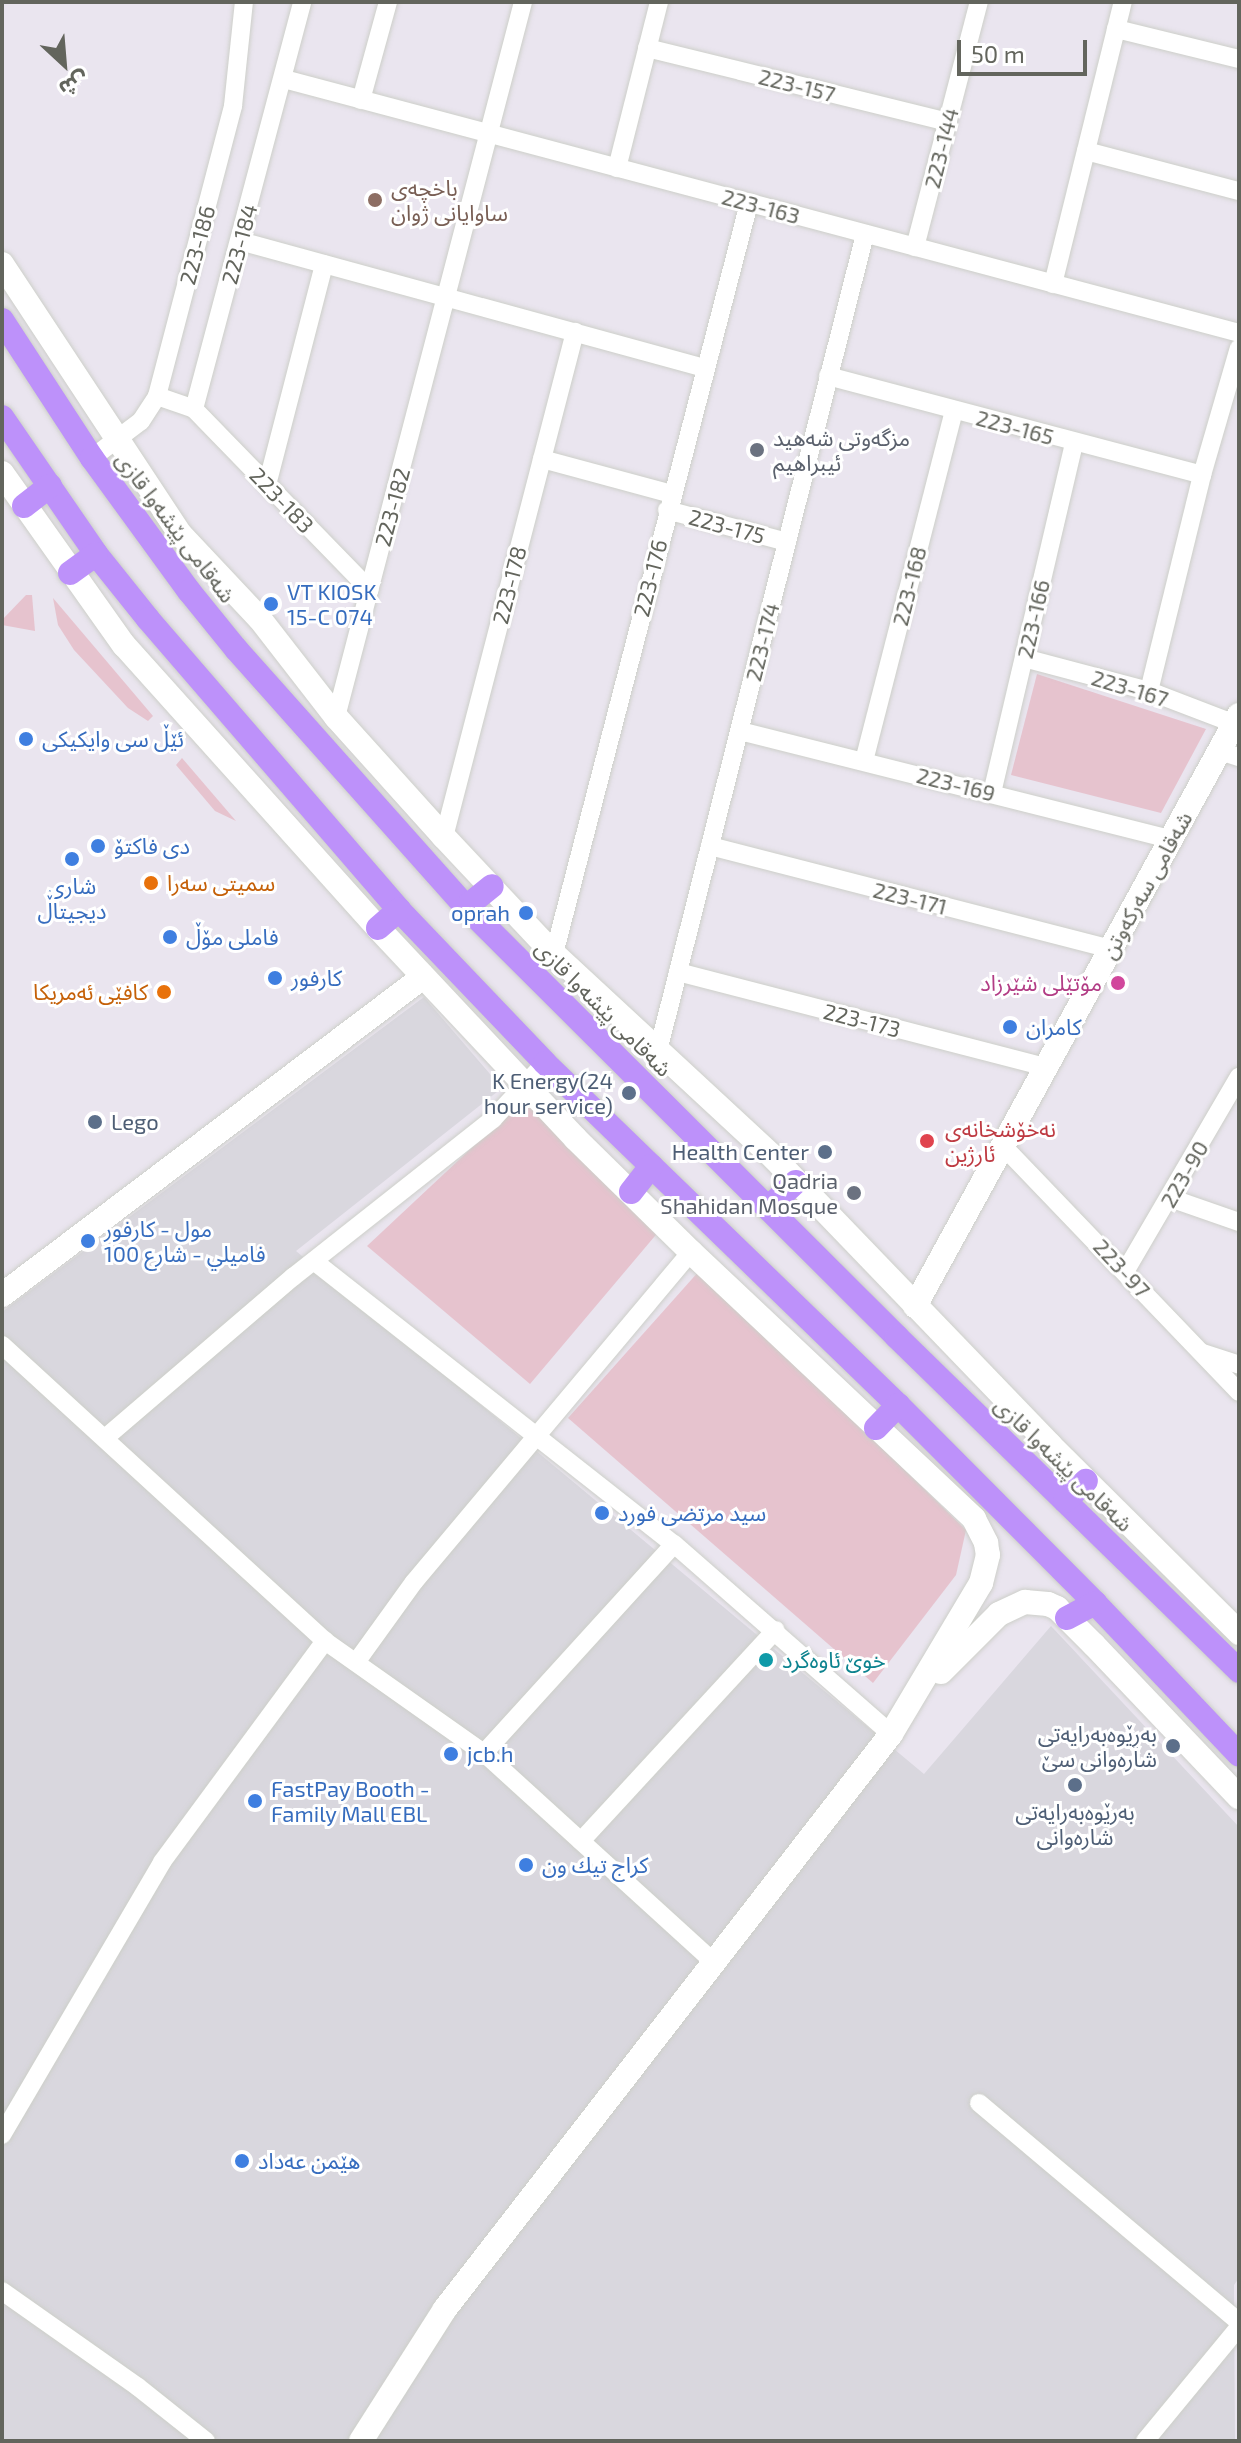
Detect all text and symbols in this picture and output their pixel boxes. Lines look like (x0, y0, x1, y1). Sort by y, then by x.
north arrow (24, 24, 104, 104)
scale bar (961, 24, 1091, 74)
text: 50 m (971, 39, 1025, 68)
street label: 223-157 (756, 63, 838, 107)
text: ش (55, 67, 94, 104)
street label: 223-144 (918, 105, 964, 191)
place label: باخچەی ساوایانی ژوان (391, 174, 508, 226)
street label: 223-163 (719, 183, 803, 229)
marker: باخچەی ساوایانی ژوان (366, 191, 384, 209)
street label: 223-184 (216, 201, 262, 287)
street label: 223-186 (174, 203, 220, 287)
street label: 223-165 (973, 404, 1057, 450)
place label: مزگەوتی شەهید ئیبراهیم (773, 424, 910, 476)
marker: مزگەوتی شەهید ئیبراهیم (748, 441, 766, 459)
street label: شەقامی پێشەوا قازی (111, 446, 241, 608)
street label: 223-183 (245, 462, 319, 538)
street label: 223-182 (369, 465, 415, 549)
street label: 223-175 (686, 503, 768, 549)
street label: 223-176 (628, 537, 672, 619)
street label: 223-178 (487, 543, 531, 627)
street label: 223-168 (886, 544, 932, 628)
street label: 223-166 (1011, 577, 1055, 661)
place label: VT KIOSK 15-C 074 (287, 578, 377, 630)
marker: VT KIOSK 15-C 074 (262, 595, 280, 613)
street label: 223-174 (740, 600, 784, 684)
street label: 223-167 (1088, 664, 1172, 712)
place label: ئێڵ سی وایکیکی (42, 726, 184, 752)
marker: ئێڵ سی وایکیکی (17, 730, 35, 748)
street label: 223-169 (914, 762, 998, 806)
street label: شەقامی سەرکەوتن (1095, 807, 1197, 963)
place label: دی فاکتۆ (114, 833, 190, 859)
marker: دی فاکتۆ (89, 837, 107, 855)
marker: شاری دیجیتاڵ (63, 850, 81, 868)
place label: سمیتی سەرا (167, 870, 275, 896)
place label: شاری دیجیتاڵ (37, 872, 107, 924)
marker: سمیتی سەرا (142, 874, 160, 892)
street label: 223-171 (870, 876, 950, 920)
place label: oprah (451, 900, 510, 926)
marker: oprah (517, 904, 535, 922)
place label: فاملی مۆڵ (186, 924, 279, 950)
marker: فاملی مۆڵ (161, 928, 179, 946)
street label: شەقامی پێشەوا قازی (530, 934, 678, 1082)
place label: کارفور (291, 965, 342, 991)
marker: کارفور (266, 969, 284, 987)
place label: مۆتێلی شێرزاد (980, 970, 1102, 996)
marker: مۆتێلی شێرزاد (1109, 974, 1127, 992)
place label: کافێی ئەمریکا (33, 979, 148, 1005)
marker: کافێی ئەمریکا (155, 983, 173, 1001)
street label: 223-173 (821, 998, 903, 1042)
place label: كامران (1026, 1014, 1081, 1040)
marker: كامران (1001, 1018, 1019, 1036)
place label: K Energy(24 hour service) (483, 1067, 613, 1118)
marker: K Energy(24 hour service) (620, 1084, 638, 1102)
place label: Lego (111, 1109, 159, 1135)
marker: Lego (86, 1113, 104, 1131)
place label: نەخۆشخانەی ئارژین (945, 1115, 1056, 1166)
marker: نەخۆشخانەی ئارژین (916, 1130, 938, 1152)
street label: 223-90 (1154, 1136, 1214, 1212)
place label: Health Center (672, 1139, 809, 1165)
marker: Health Center (816, 1143, 834, 1161)
place label: Qadria Shahidan Mosque (660, 1167, 838, 1218)
marker: Qadria Shahidan Mosque (845, 1184, 863, 1202)
place label: مول - كارفور فاميلي - شارع 100 (104, 1215, 266, 1266)
marker: مول - كارفور فاميلي - شارع 100 (79, 1232, 97, 1250)
street label: 223-97 (1088, 1233, 1156, 1303)
street label: شەقامی پێشەوا قازی (989, 1391, 1139, 1537)
place label: سيد مرتضى فورد (618, 1500, 766, 1526)
marker: سيد مرتضى فورد (593, 1504, 611, 1522)
place label: خوێ ئاوەگرد (782, 1647, 886, 1673)
marker: خوێ ئاوەگرد (757, 1651, 775, 1669)
place label: بەڕێوەبەرایەتی شارەوانی سێ (1038, 1720, 1157, 1772)
marker: بەڕێوەبەرایەتی شارەوانی سێ (1164, 1737, 1182, 1755)
place label: jcb.h (467, 1741, 514, 1767)
marker: jcb.h (442, 1745, 460, 1763)
place label: FastPay Booth - Family Mall EBL (271, 1775, 430, 1826)
marker: بەرێوەبەرایەتی شارەوانی (1066, 1776, 1084, 1794)
marker: FastPay Booth - Family Mall EBL (246, 1792, 264, 1810)
place label: بەرێوەبەرایەتی شارەوانی (1015, 1798, 1135, 1850)
place label: كراج تيك ون (542, 1852, 648, 1878)
marker: كراج تيك ون (517, 1856, 535, 1874)
place label: هێمن عەداد (258, 2148, 360, 2174)
marker: هێمن عەداد (233, 2152, 251, 2170)

